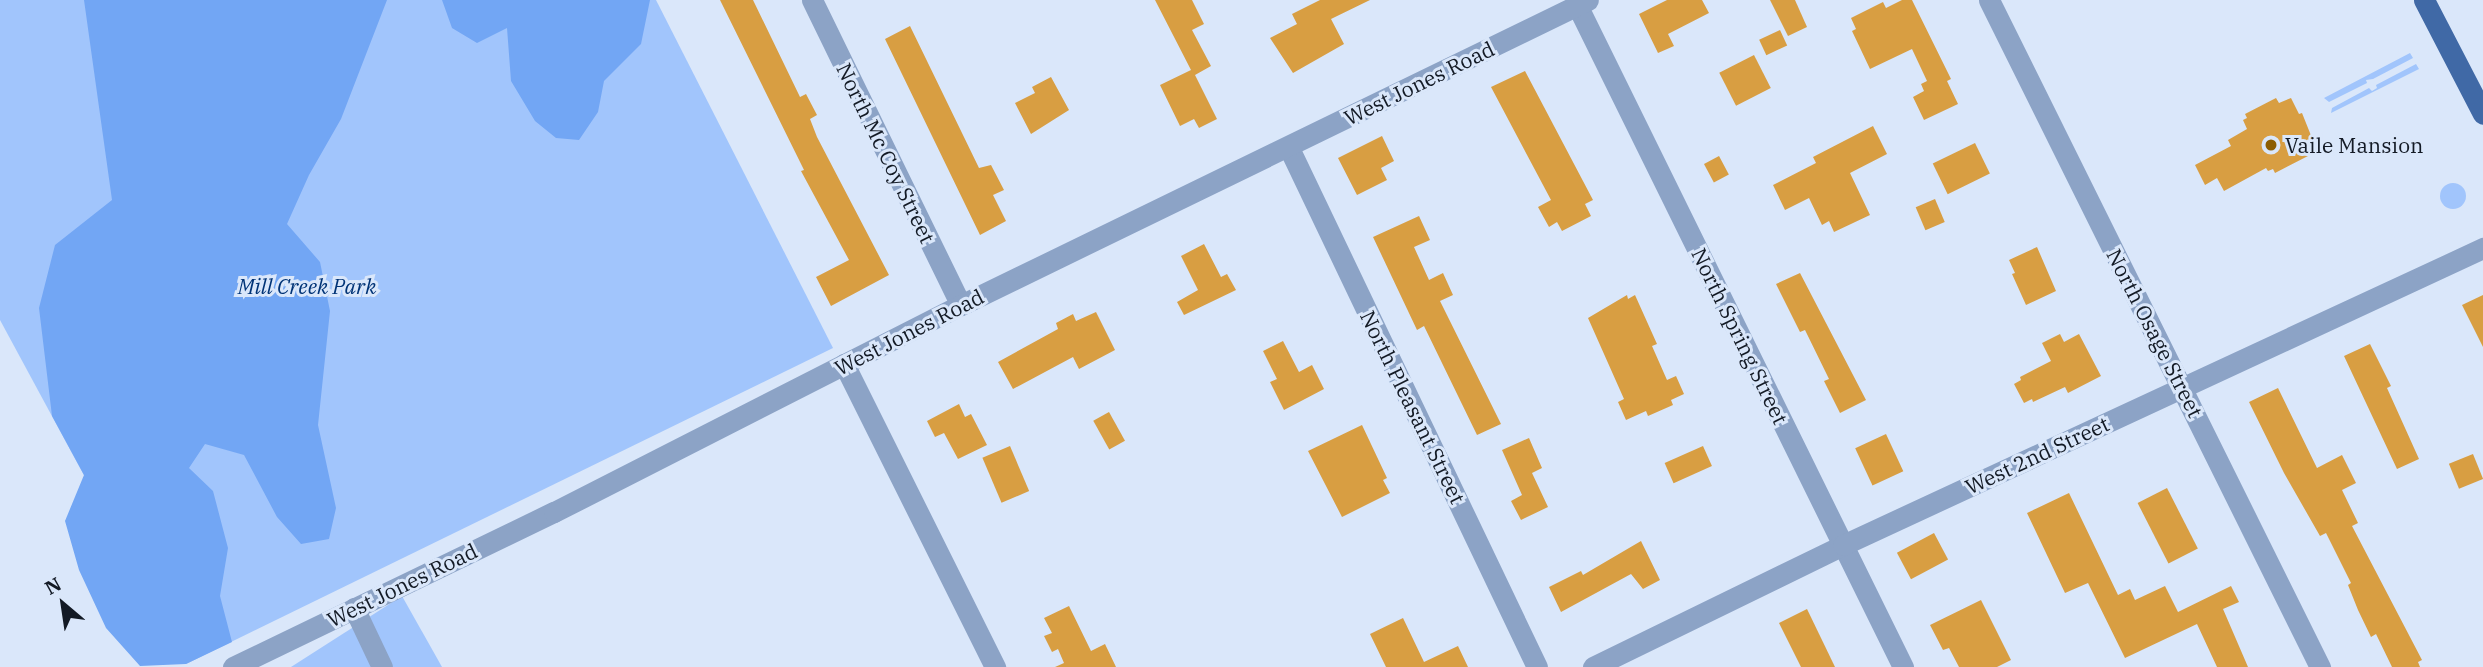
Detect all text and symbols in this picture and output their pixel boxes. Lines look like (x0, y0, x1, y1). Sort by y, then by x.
street label: West Jones Road (1340, 36, 1498, 130)
street label: North Mc Coy Street (831, 59, 941, 247)
place label: Vaile Mansion (2285, 132, 2423, 158)
marker: Vaile Mansion (2263, 137, 2279, 153)
street label: North Spring Street (1686, 244, 1794, 428)
street label: North Osage Street (2102, 244, 2208, 422)
park label: Mill Creek Park (238, 273, 376, 299)
street label: West Jones Road (830, 284, 988, 380)
street label: North Pleasant Street (1355, 306, 1471, 508)
street label: West 2nd Street (1961, 411, 2113, 499)
street label: West Jones Road (323, 538, 481, 632)
north arrow (28, 569, 98, 639)
text: N (40, 571, 65, 600)

